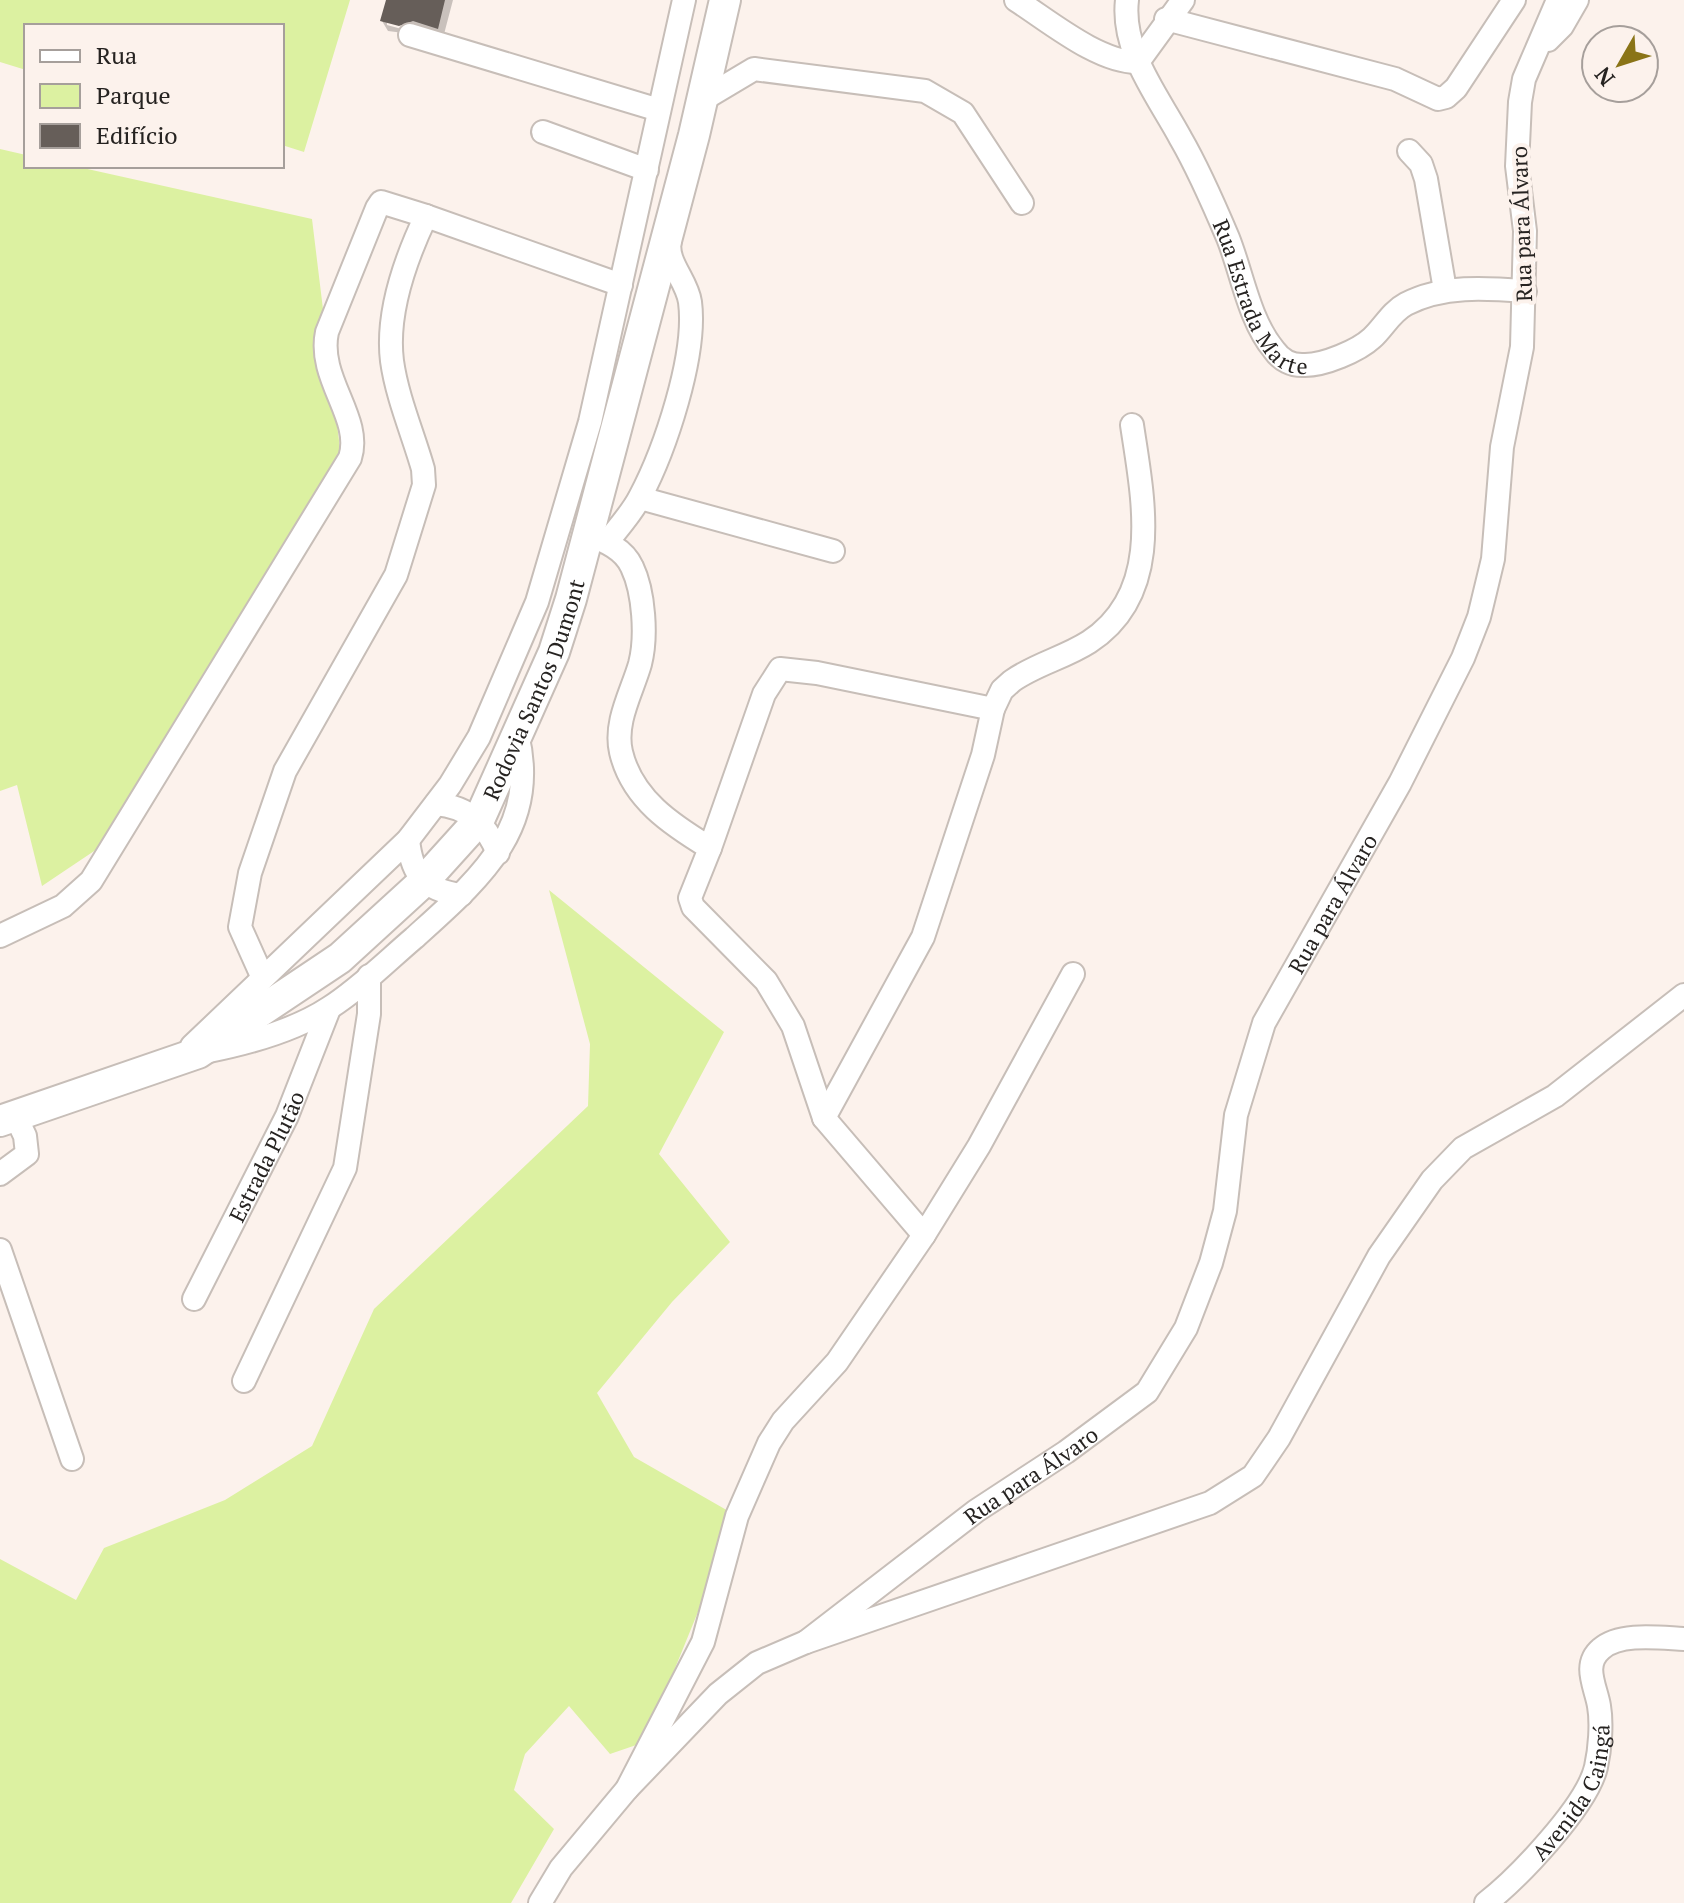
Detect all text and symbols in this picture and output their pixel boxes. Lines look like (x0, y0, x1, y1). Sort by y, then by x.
legend (24, 24, 284, 168)
north arrow (1580, 24, 1660, 104)
text: Rua (96, 39, 137, 71)
text: N (1587, 61, 1621, 93)
text: Parque (96, 79, 171, 111)
text: Edifício (96, 119, 178, 151)
street label: Rua para Álvaro (1504, 146, 1538, 302)
street label: Rua Estrada Marte (1207, 215, 1308, 380)
street label: Rodovia Santos Dumont (475, 576, 590, 804)
street label: Rua para Álvaro (1281, 828, 1383, 978)
street label: Estrada Plutão (221, 1086, 310, 1227)
street label: Rua para Álvaro (957, 1419, 1103, 1530)
street label: Avenida Caingá (1525, 1724, 1615, 1866)

